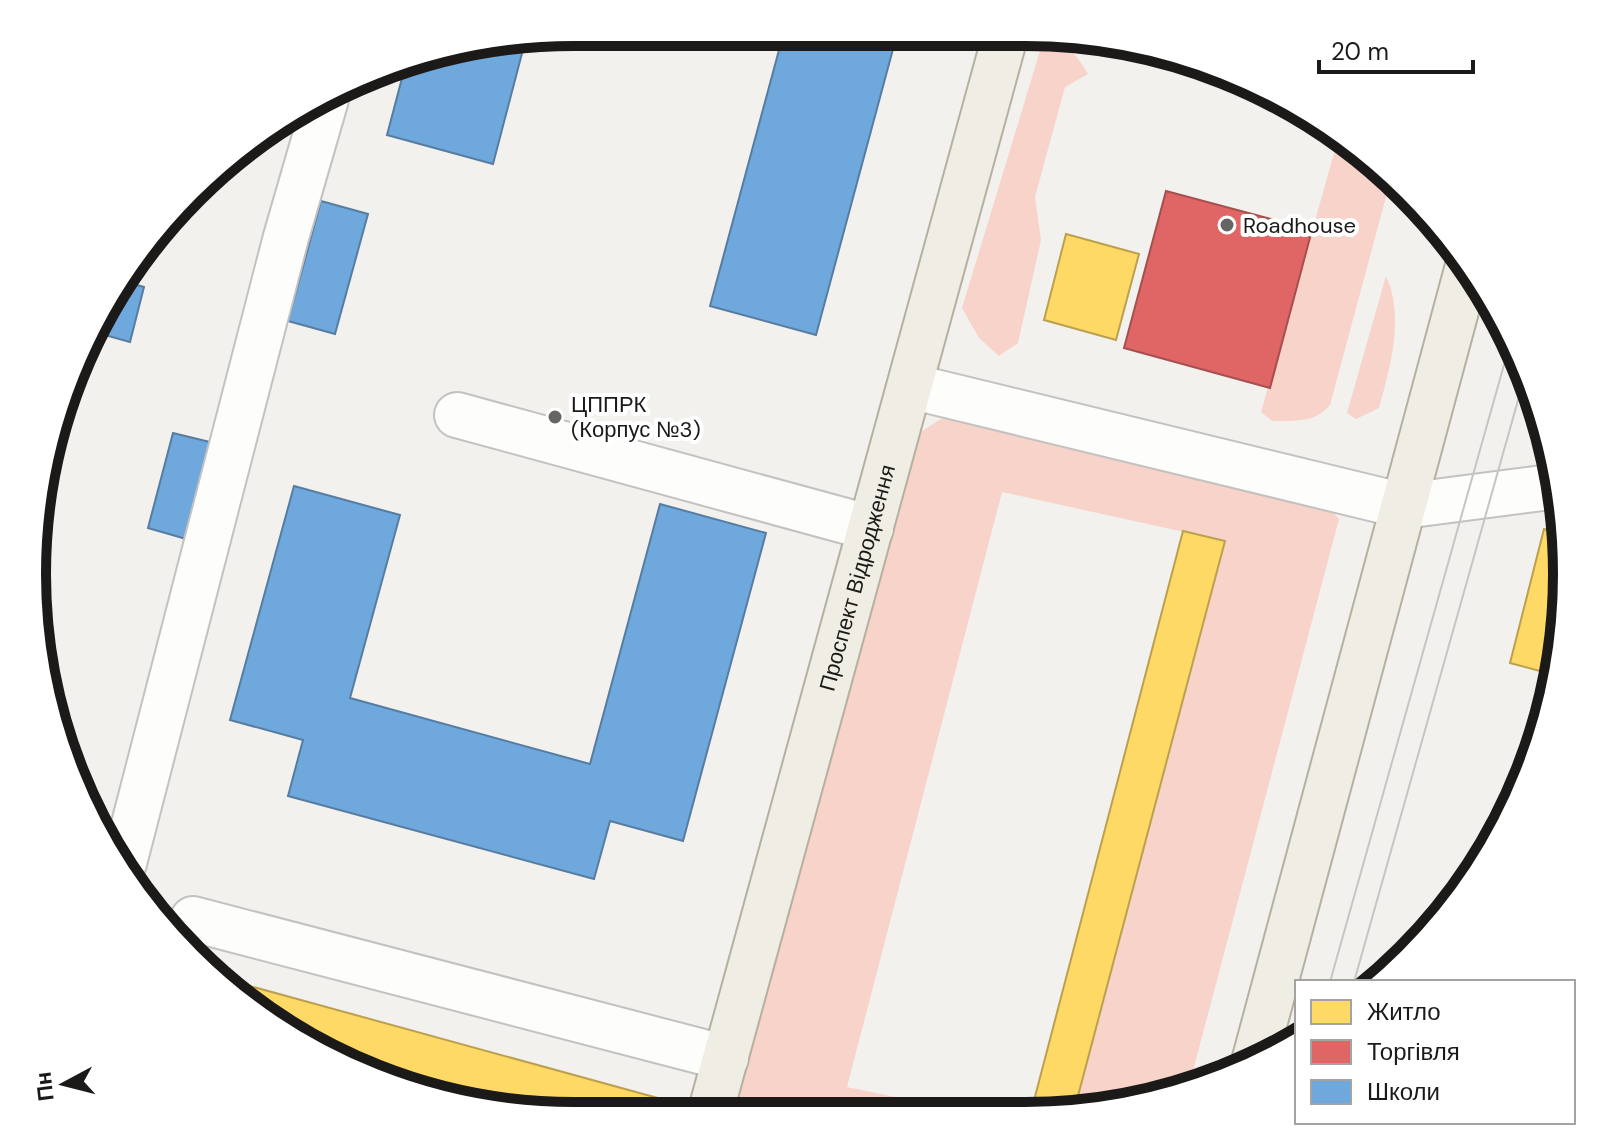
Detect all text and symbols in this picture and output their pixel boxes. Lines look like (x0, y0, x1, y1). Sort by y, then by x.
scale bar (1319, 24, 1473, 74)
text: 20 m (1331, 36, 1389, 67)
place label: Roadhouse (1243, 211, 1356, 240)
marker: Roadhouse (1218, 216, 1236, 234)
place label: ЦППРК (Корпус №3) (571, 390, 701, 444)
marker: ЦППРК (Корпус №3) (546, 408, 564, 426)
street label: Проспект Відродження (812, 461, 902, 694)
legend (1295, 980, 1575, 1124)
text: Житло (1367, 996, 1441, 1027)
text: Торгівля (1367, 1036, 1460, 1067)
north arrow (24, 1044, 104, 1124)
text: Пн (28, 1070, 61, 1103)
text: Школи (1367, 1076, 1440, 1107)

